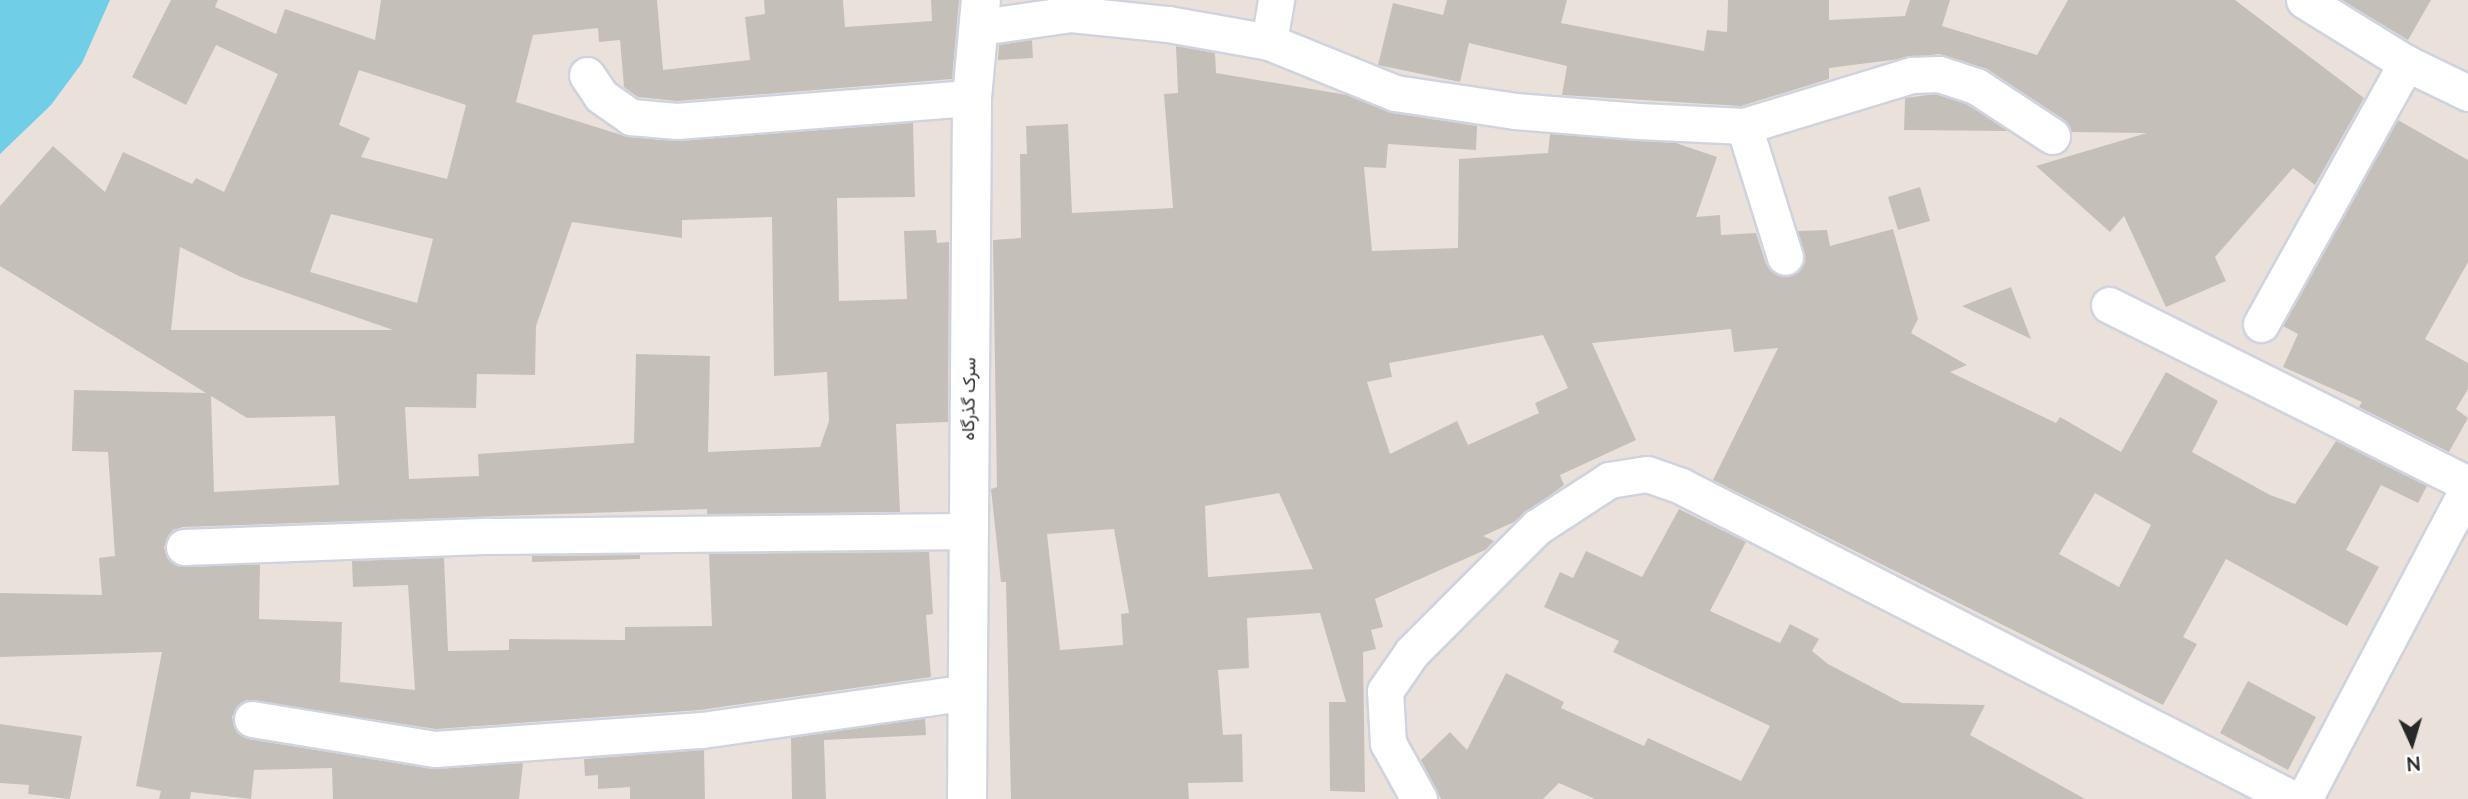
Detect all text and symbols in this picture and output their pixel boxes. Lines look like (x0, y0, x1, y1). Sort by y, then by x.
street label: سرک گذرگاه (957, 357, 981, 441)
north arrow (2377, 708, 2447, 778)
text: N (2405, 751, 2421, 776)

